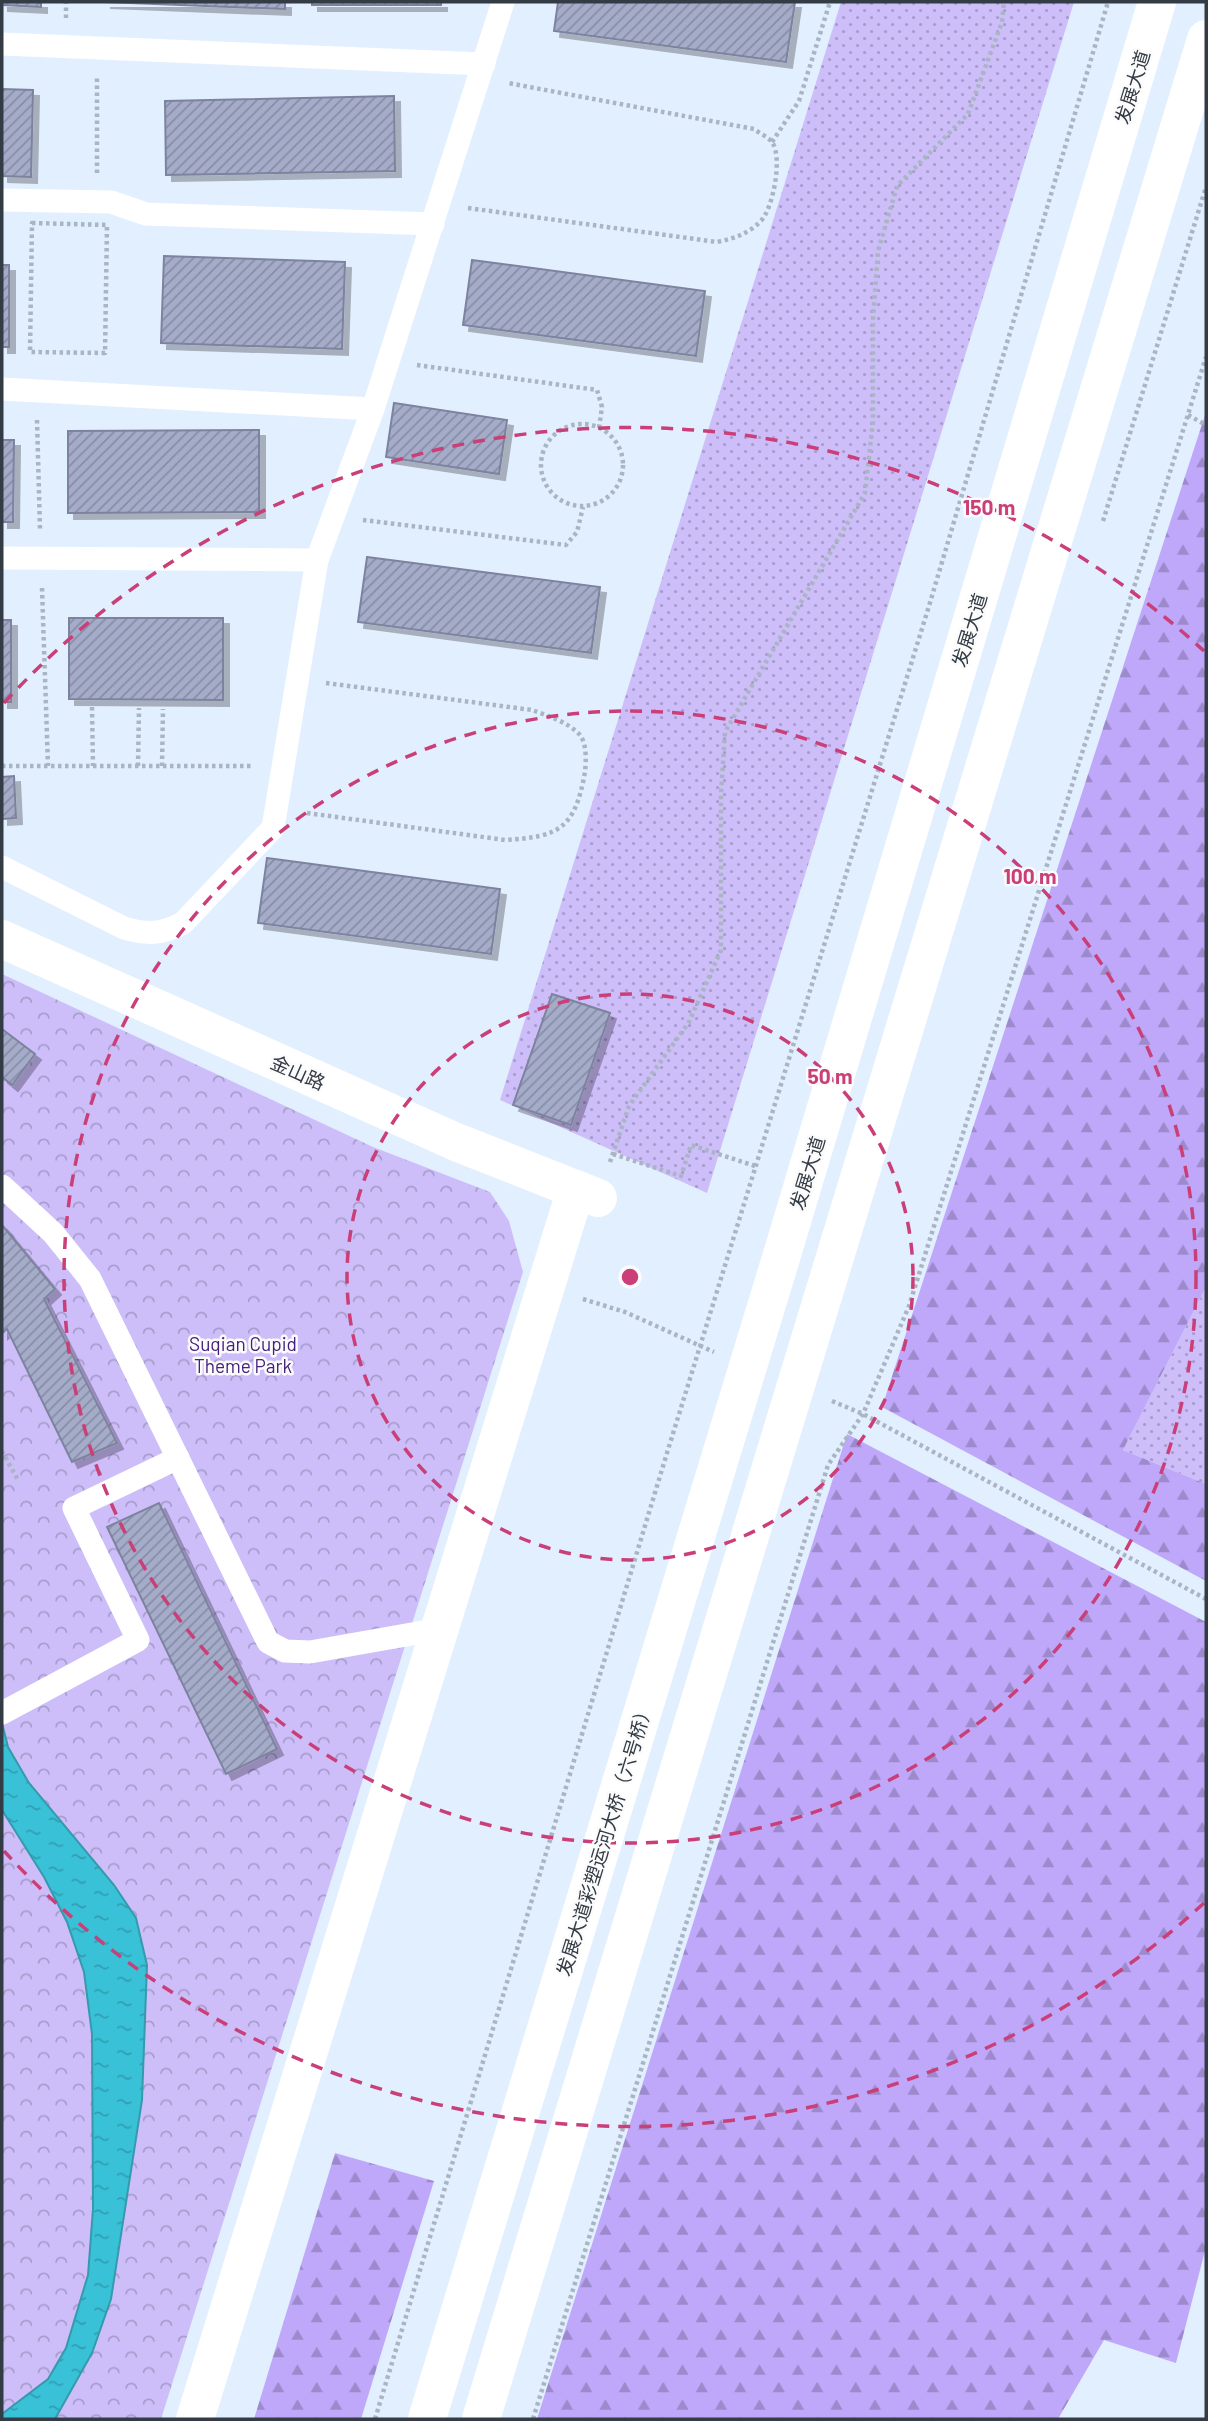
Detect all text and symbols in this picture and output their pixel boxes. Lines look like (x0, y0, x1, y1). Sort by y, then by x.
street label: 发展大道 (1110, 47, 1154, 127)
text: 150 m (963, 494, 1015, 519)
street label: 发展大道 (947, 590, 991, 670)
text: 100 m (1003, 863, 1057, 888)
street label: 金山路 (267, 1050, 329, 1094)
text: 50 m (807, 1063, 853, 1088)
street label: 发展大道 (785, 1133, 829, 1213)
centre of rings (618, 1265, 642, 1289)
park label: Suqian Cupid Theme Park (189, 1332, 297, 1377)
street label: 发展大道彩塑运河大桥（六号桥） (551, 1699, 657, 1979)

